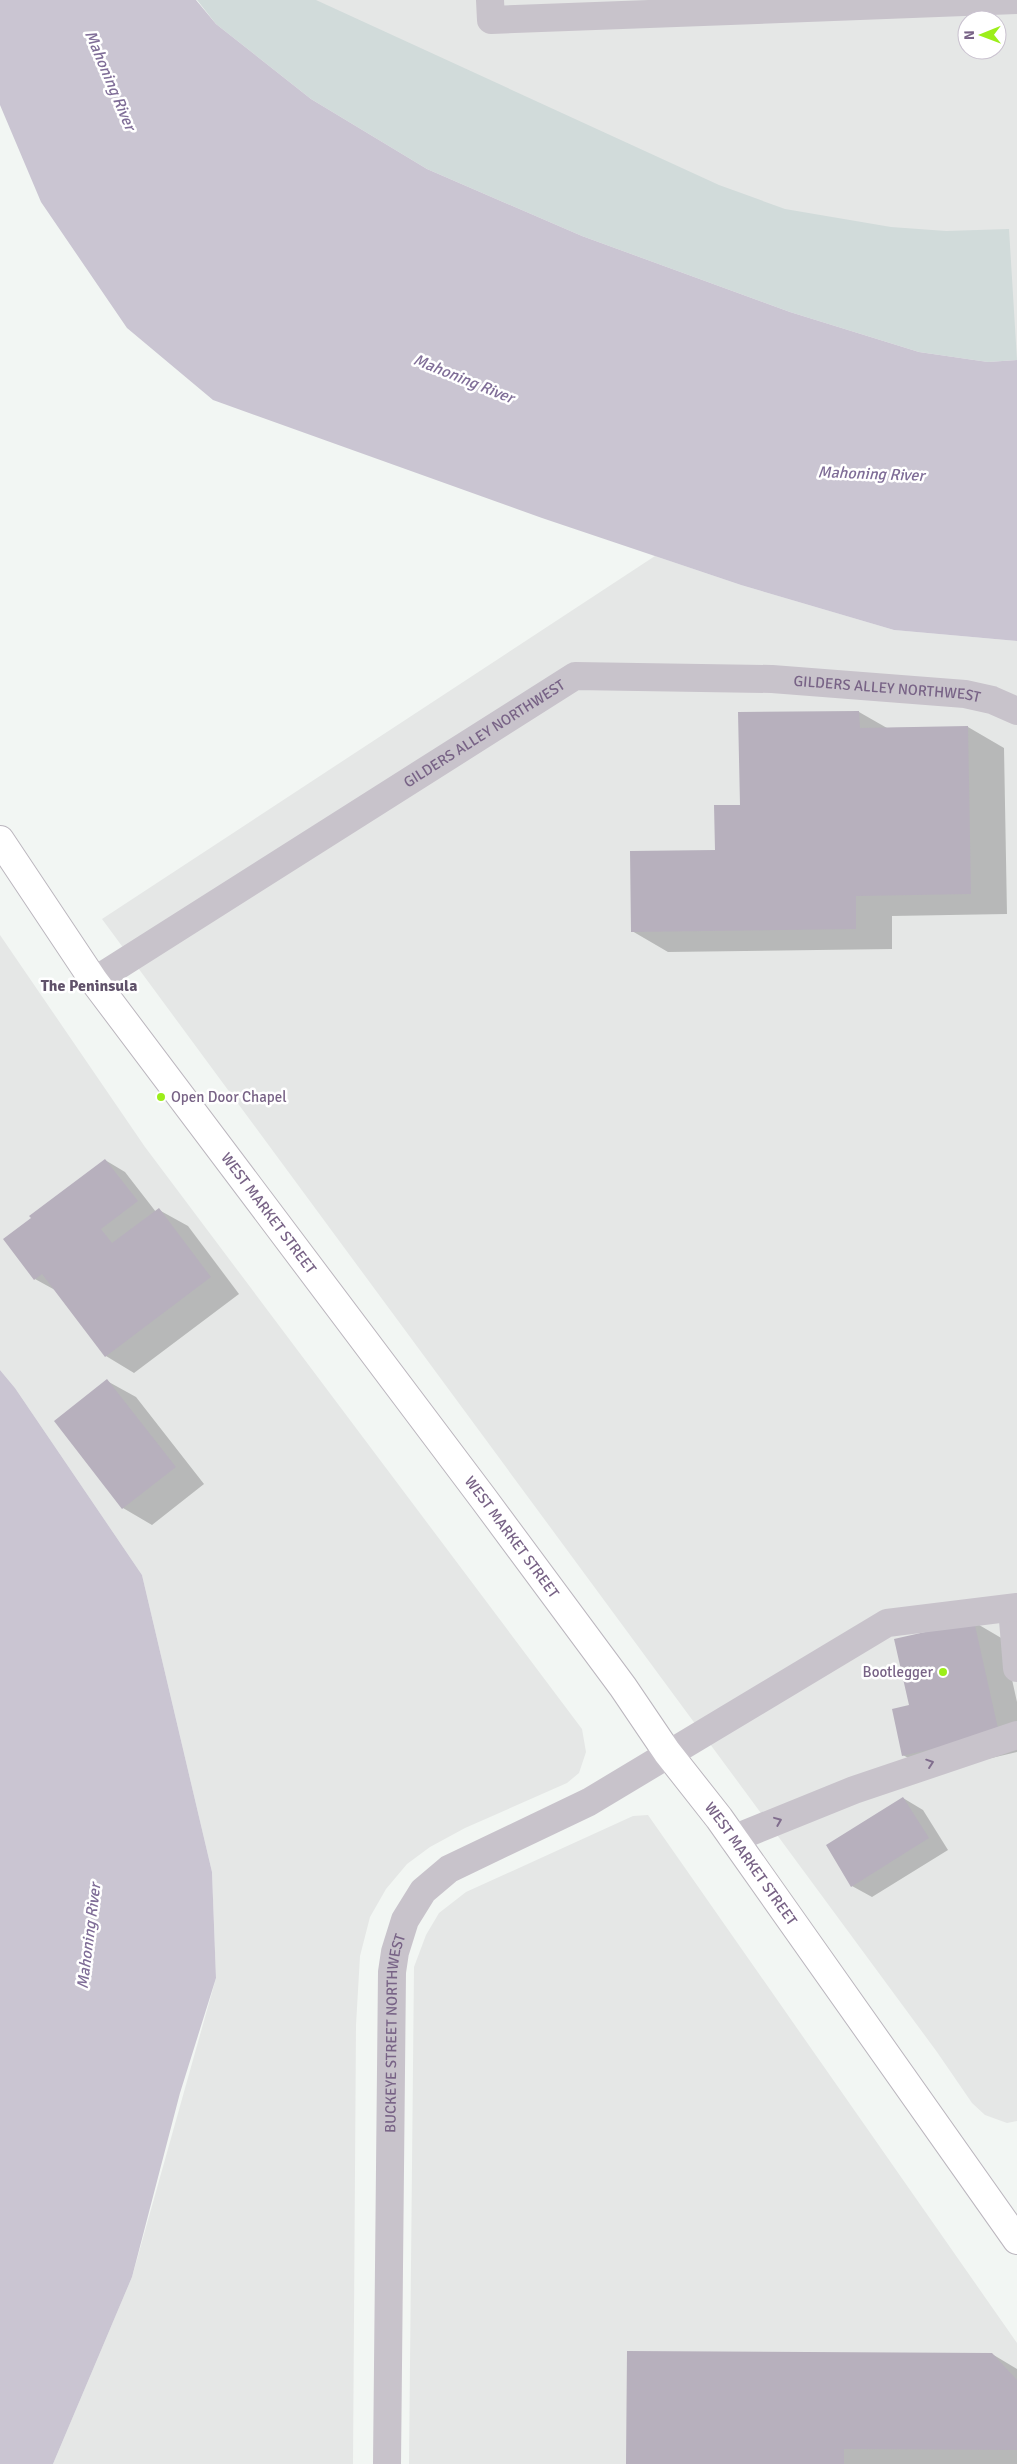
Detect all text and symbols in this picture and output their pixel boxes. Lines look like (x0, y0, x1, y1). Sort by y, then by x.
north arrow (957, 10, 1007, 60)
water label: Mahoning River (80, 27, 141, 135)
text: N (961, 30, 978, 40)
water label: Mahoning River (410, 350, 519, 409)
water label: Mahoning River (817, 462, 927, 486)
street label: GILDERS ALLEY NORTHWEST (793, 672, 983, 706)
street label: GILDERS ALLEY NORTHWEST (400, 675, 569, 791)
district label: The Peninsula (41, 976, 137, 996)
place label: Open Door Chapel (171, 1088, 287, 1106)
marker: Open Door Chapel (155, 1091, 167, 1103)
street label: WEST MARKET STREET (217, 1149, 320, 1278)
street label: WEST MARKET STREET (461, 1473, 563, 1602)
place label: Bootlegger (863, 1663, 933, 1681)
marker: Bootlegger (937, 1666, 949, 1678)
one-way arrow (925, 1759, 934, 1769)
street label: WEST MARKET STREET (701, 1798, 801, 1929)
one-way arrow (773, 1817, 782, 1827)
water label: Mahoning River (73, 1880, 106, 1990)
street label: BUCKEYE STREET NORTHWEST (381, 1931, 409, 2133)

